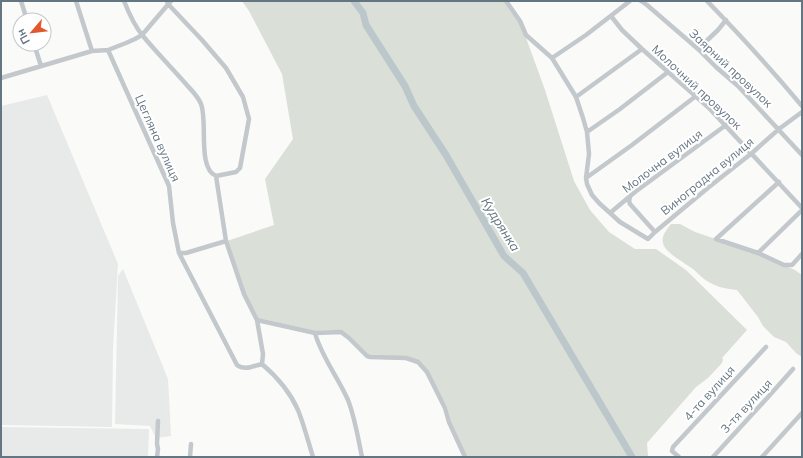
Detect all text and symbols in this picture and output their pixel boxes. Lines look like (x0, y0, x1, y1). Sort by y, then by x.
north arrow (12, 12, 52, 52)
text: Пн (13, 26, 33, 47)
street label: Заярний провулок (686, 26, 776, 111)
street label: Молочний провулок (649, 42, 745, 133)
street label: Цегляна вулиця (132, 92, 184, 184)
street label: Молочна вулиця (619, 126, 705, 196)
street label: Виноградна вулиця (657, 134, 757, 218)
water label: Кудрянка (478, 194, 524, 254)
street label: 4-та вулиця (680, 362, 738, 424)
street label: 3-тя вулиця (717, 376, 775, 436)

